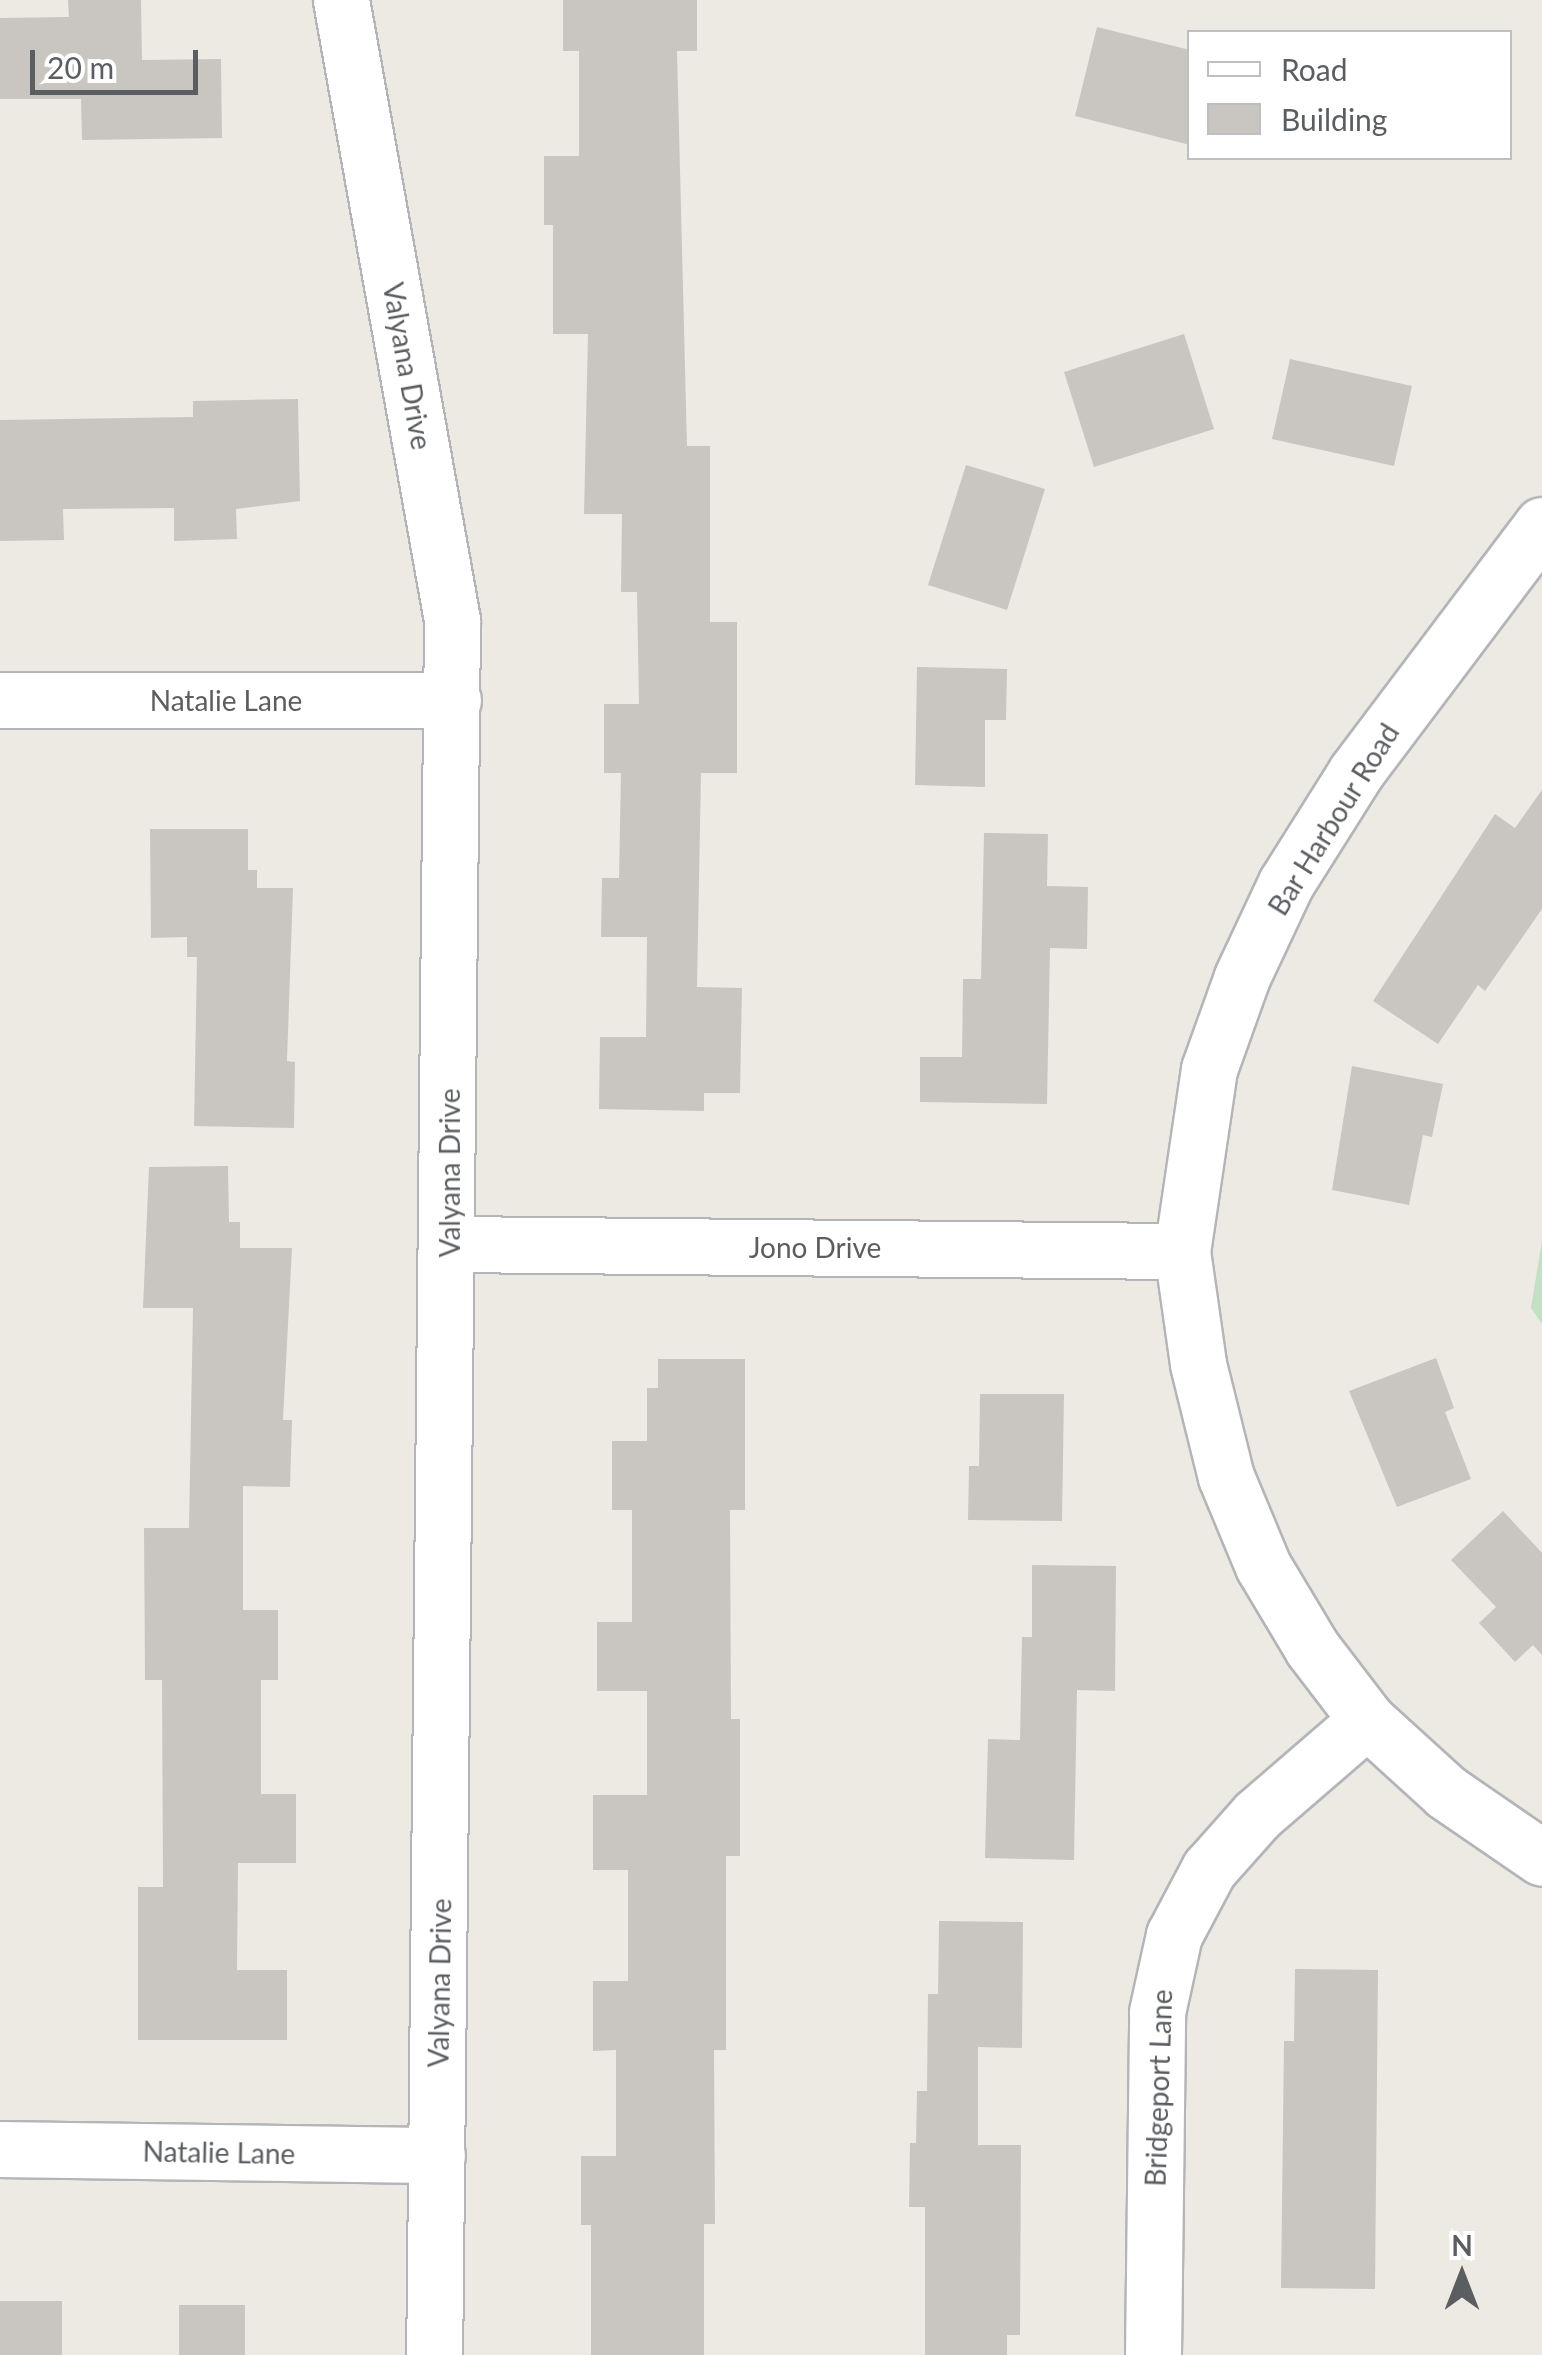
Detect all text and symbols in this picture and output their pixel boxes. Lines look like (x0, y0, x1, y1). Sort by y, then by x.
scale bar (35, 30, 202, 92)
legend (1187, 30, 1512, 160)
text: 20 m (47, 49, 114, 85)
text: Road (1281, 51, 1348, 87)
text: Building (1281, 101, 1387, 137)
street label: Valyana Drive (377, 280, 439, 452)
street label: Natalie Lane (150, 683, 302, 717)
street label: Bar Harbour Road (1260, 716, 1406, 922)
street label: Valyana Drive (432, 1089, 466, 1257)
street label: Jono Drive (749, 1230, 881, 1264)
street label: Valyana Drive (421, 1898, 457, 2068)
street label: Bridgeport Lane (1138, 1989, 1178, 2187)
street label: Natalie Lane (142, 2134, 296, 2170)
north arrow (1412, 2225, 1512, 2325)
text: N (1451, 2228, 1473, 2262)

